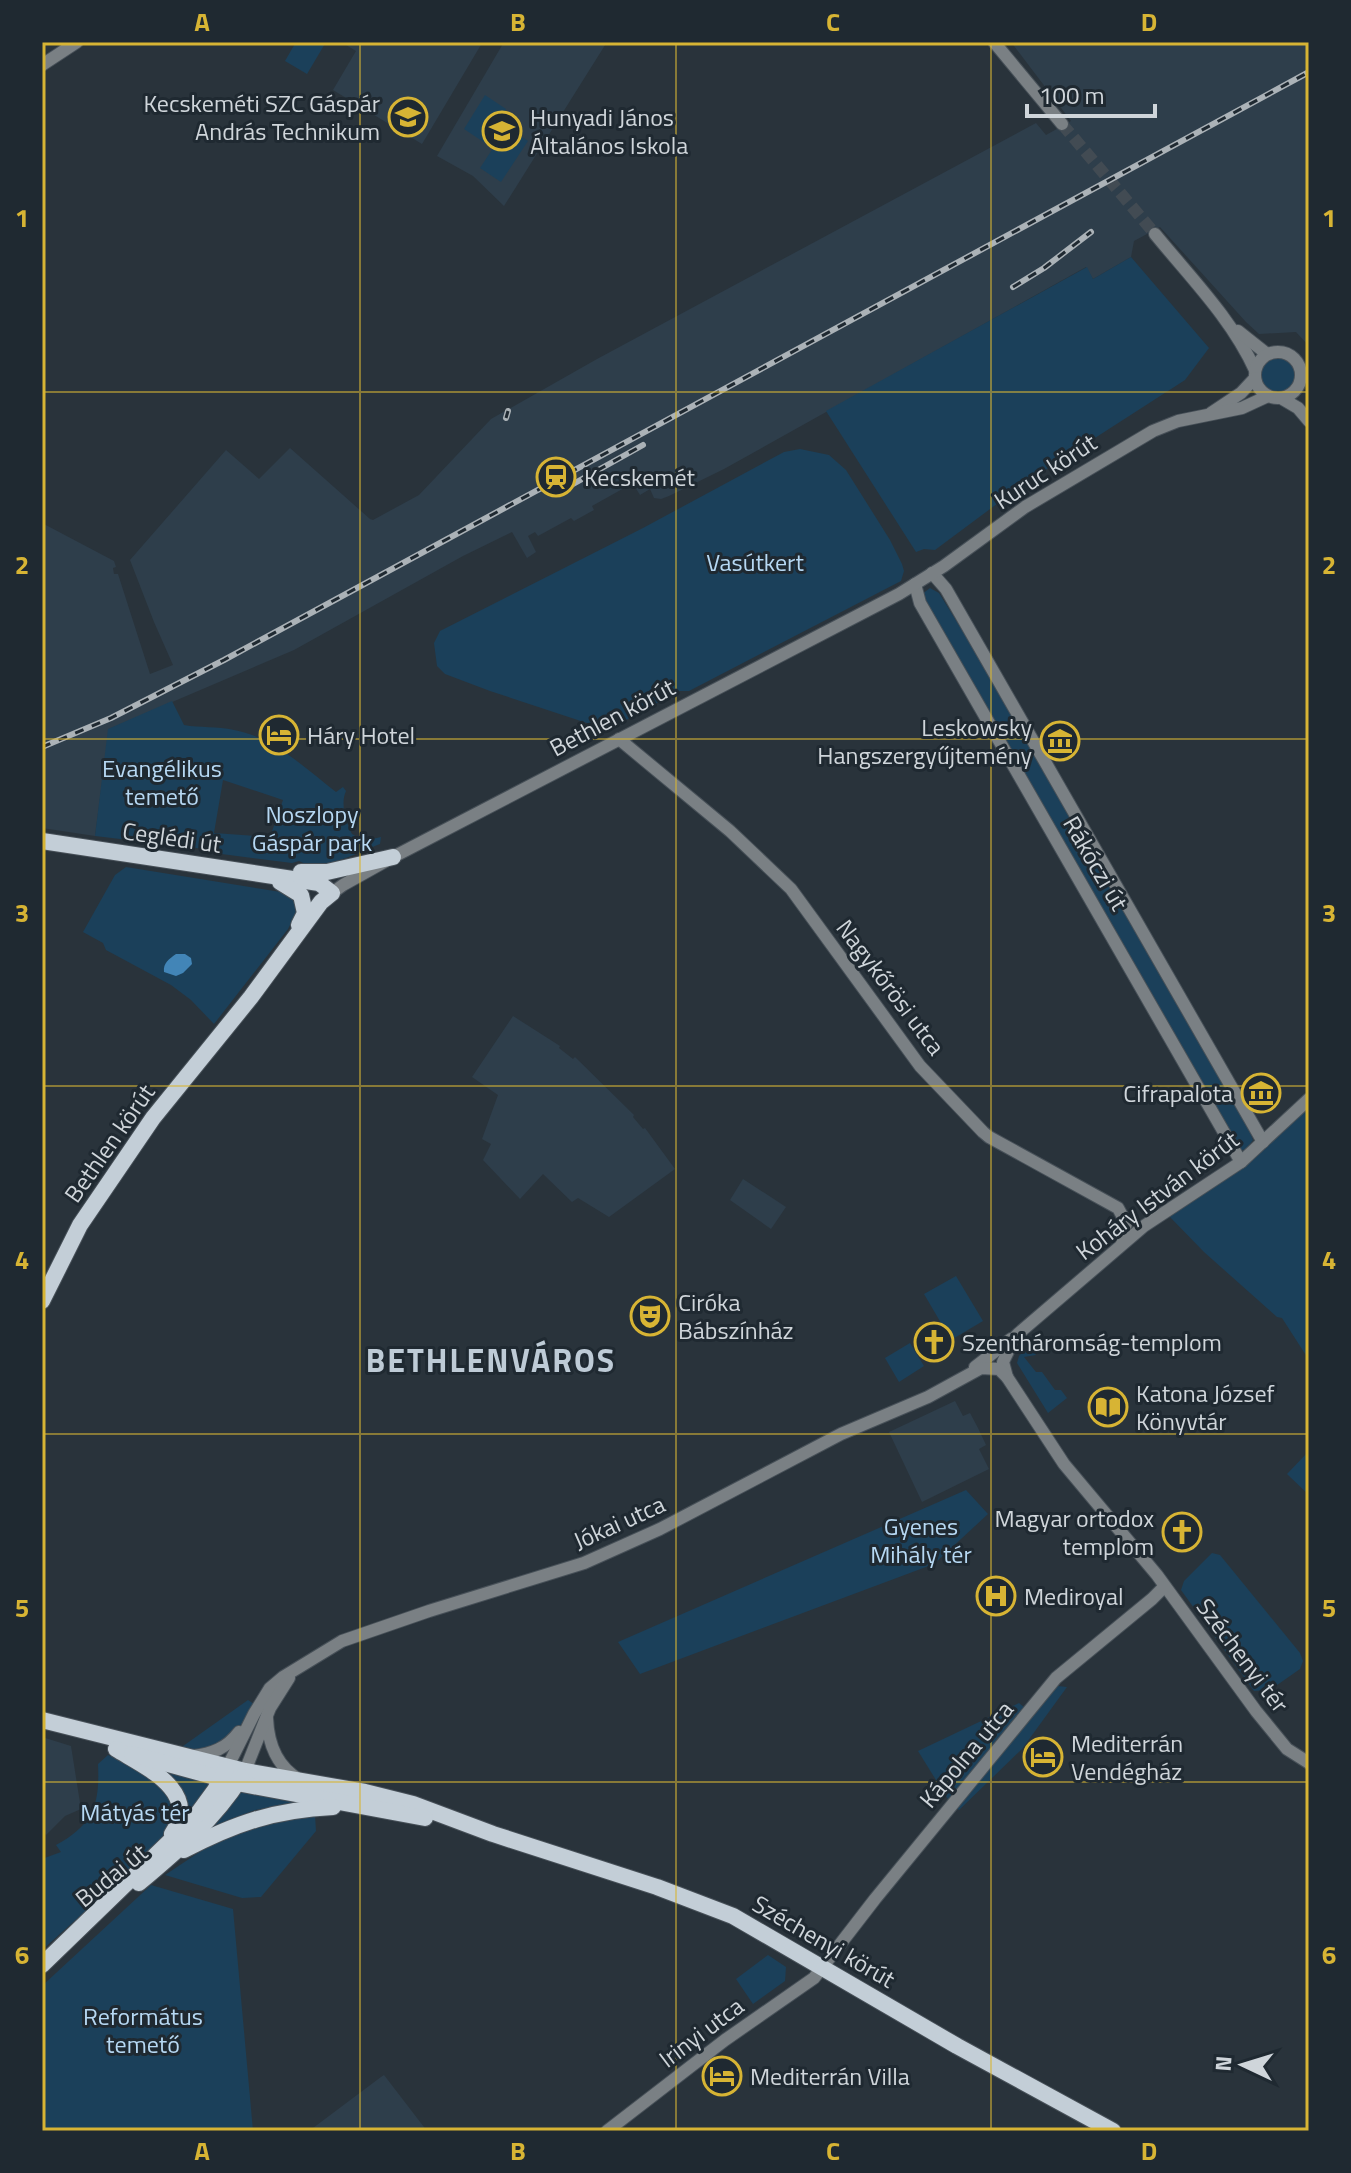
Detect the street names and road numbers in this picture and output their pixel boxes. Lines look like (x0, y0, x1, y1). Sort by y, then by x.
street label: Kuruc körút (986, 424, 1104, 518)
street label: Bethlen körút (543, 669, 682, 765)
street label: Rákóczi út (1054, 809, 1138, 917)
street label: Ceglédi út (120, 812, 224, 862)
street label: Nagykőrösi utca (828, 911, 954, 1063)
street label: Bethlen körút (55, 1076, 163, 1210)
street label: Koháry István körút (1068, 1121, 1247, 1268)
street label: Jókai utca (567, 1486, 671, 1558)
street label: Széchenyi tér (1188, 1590, 1298, 1720)
street label: Kápolna utca (910, 1692, 1022, 1816)
street label: Budai út (67, 1834, 155, 1915)
street label: Széchenyi körút (746, 1886, 903, 1997)
street label: Irinyi utca (651, 1988, 751, 2076)

